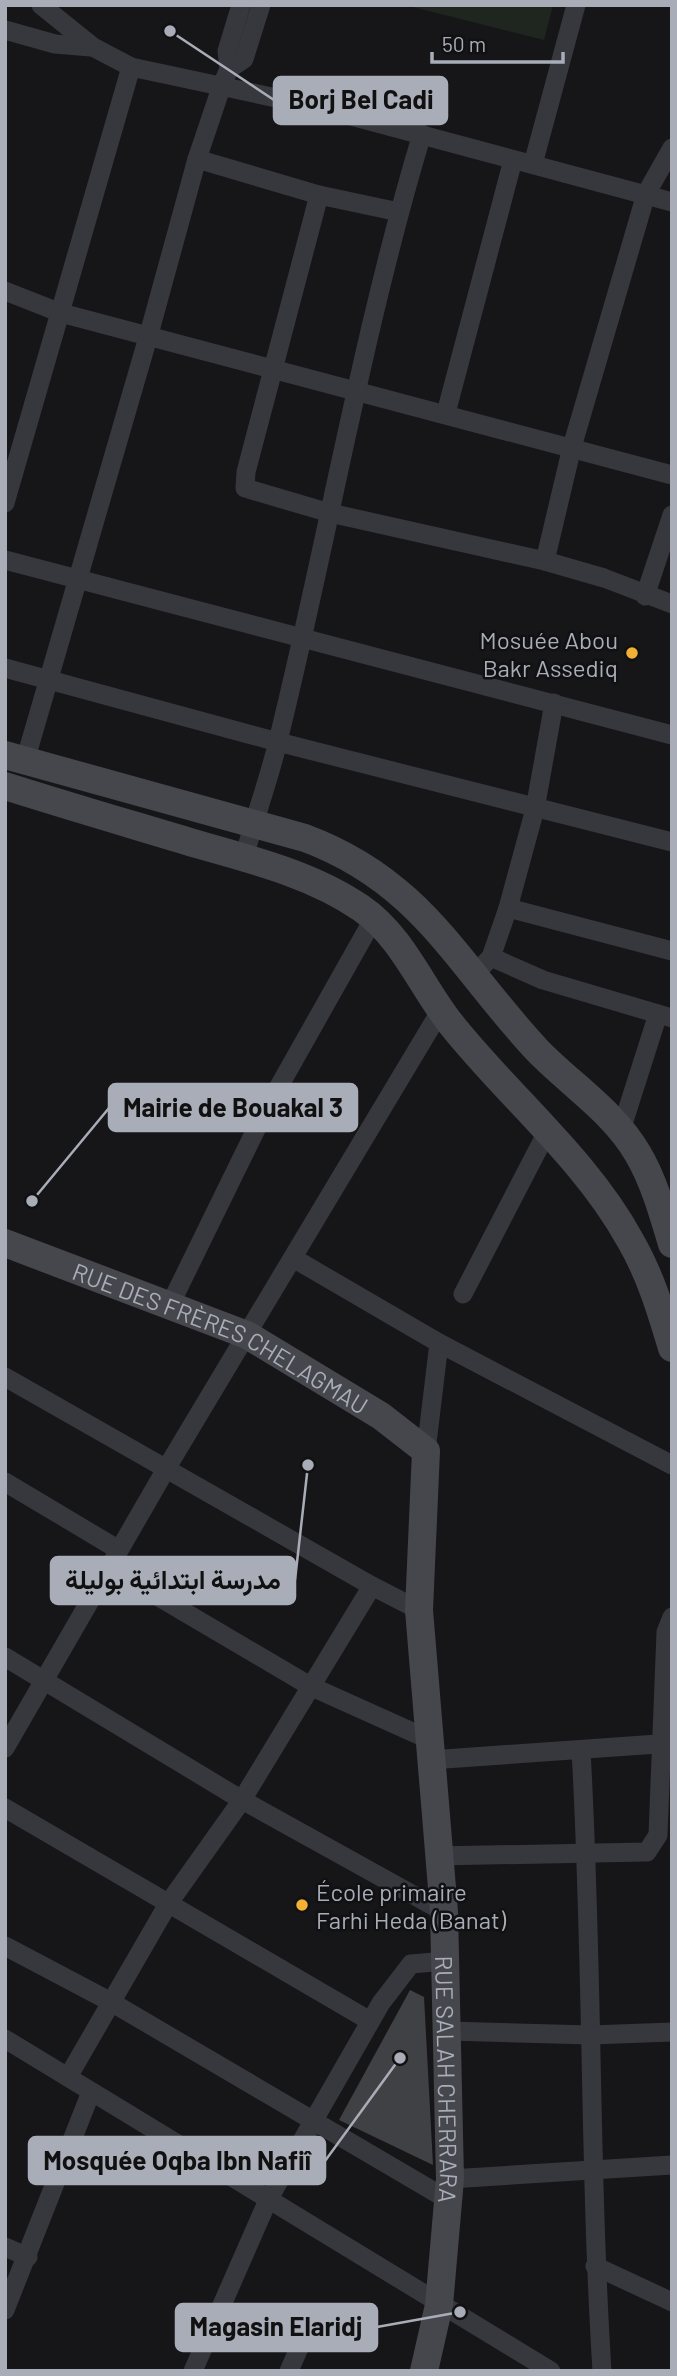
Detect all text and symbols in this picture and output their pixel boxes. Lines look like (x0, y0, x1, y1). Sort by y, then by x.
scale bar (432, 21, 563, 65)
text: 50 m (442, 31, 486, 56)
callout: Borj Bel Cadi (274, 77, 447, 124)
text: Borj Bel Cadi (288, 83, 434, 114)
place label: Mosuée Abou Bakr Assediq (480, 625, 618, 682)
marker: Mosuée Abou Bakr Assediq (624, 645, 640, 661)
callout: Mairie de Bouakal 3 (109, 1084, 357, 1131)
text: Mairie de Bouakal 3 (123, 1091, 343, 1122)
street label: RUE DES FRÈRES CHELAGMAU (69, 1256, 374, 1419)
callout: مدرسة ابتدائية بوليلة (51, 1557, 295, 1604)
text: مدرسة ابتدائية بوليلة (65, 1563, 281, 1596)
place label: École primaire Farhi Heda (Banat) (316, 1877, 507, 1934)
marker: École primaire Farhi Heda (Banat) (294, 1897, 310, 1913)
street label: RUE SALAH CHERRARA (430, 1955, 465, 2204)
callout: Mosquée Oqba Ibn Nafiî (29, 2137, 325, 2184)
text: Mosquée Oqba Ibn Nafiî (43, 2144, 313, 2175)
callout: Magasin Elaridj (176, 2304, 377, 2351)
text: Magasin Elaridj (190, 2310, 362, 2341)

